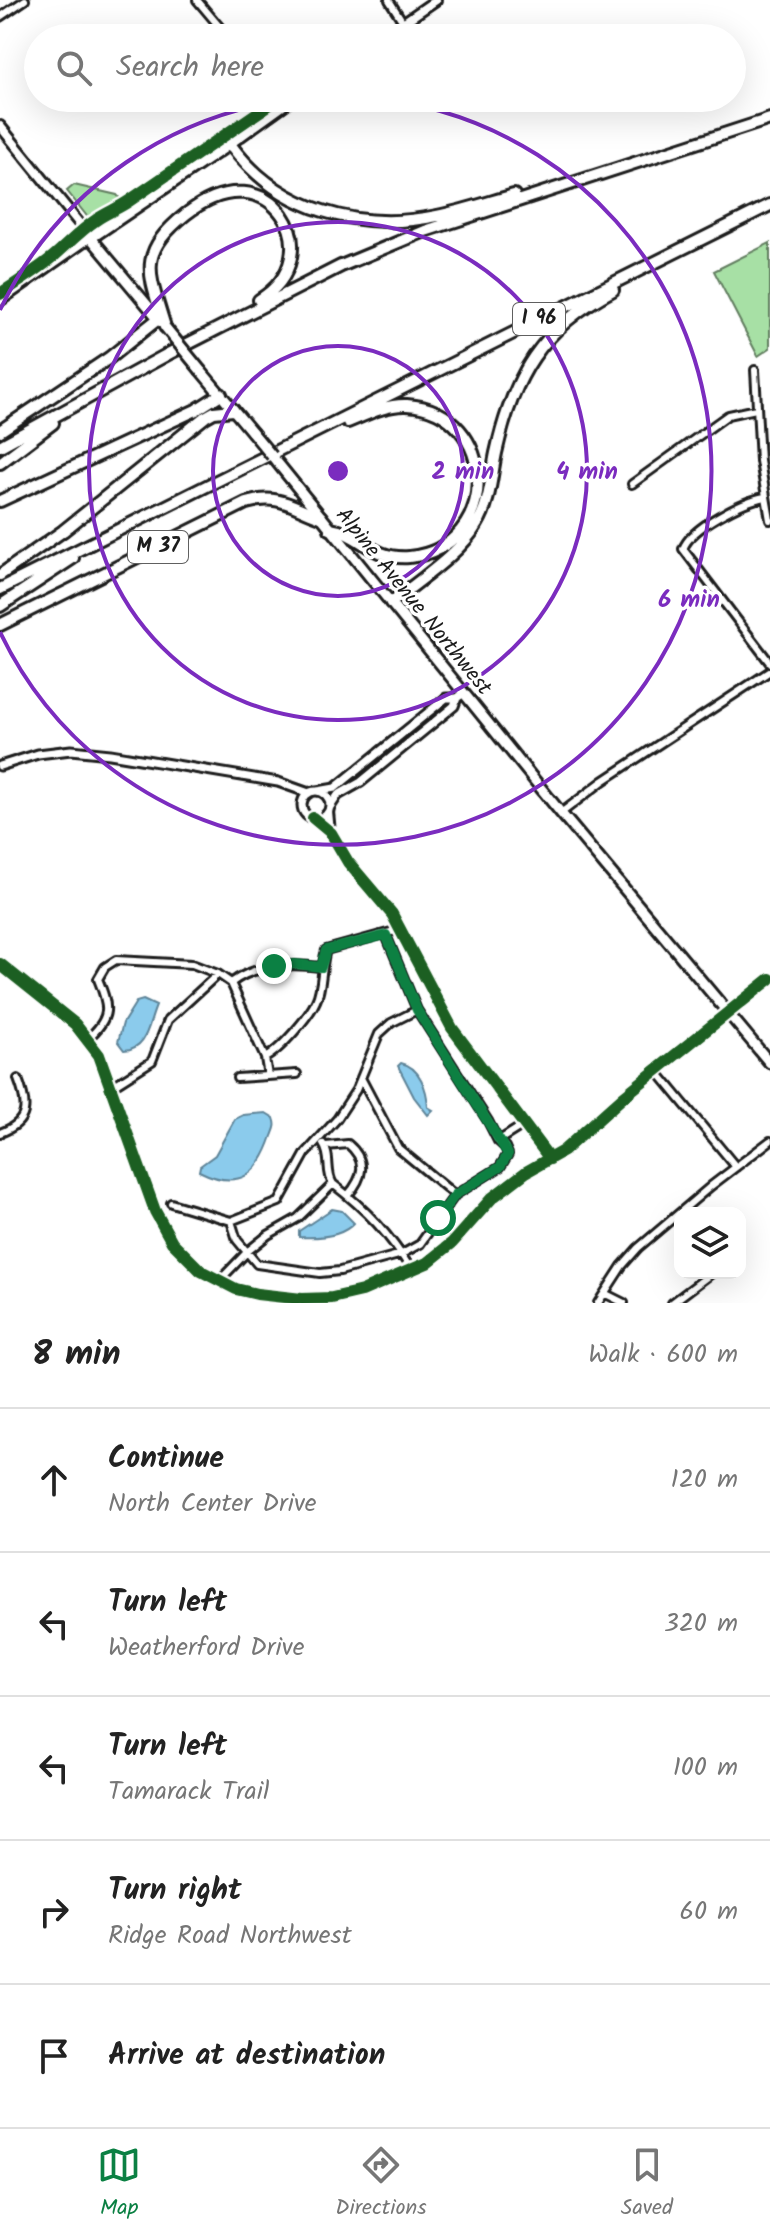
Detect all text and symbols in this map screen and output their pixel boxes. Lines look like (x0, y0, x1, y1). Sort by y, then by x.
search box (24, 24, 746, 112)
text: Search here (116, 44, 264, 92)
icon: search (52, 46, 96, 90)
road number: I 96 (513, 303, 565, 335)
text: 2 min (432, 453, 494, 492)
text: 4 min (556, 453, 618, 492)
centre of rings (324, 457, 352, 485)
street label: Alpine Avenue Northwest (326, 500, 500, 704)
road number: M 37 (128, 531, 188, 563)
text: 6 min (658, 581, 720, 620)
route end (256, 948, 292, 984)
route start (420, 1200, 456, 1236)
map controls (674, 1207, 746, 1279)
button: layers (674, 1207, 746, 1279)
text: 8 min (32, 1328, 121, 1382)
text: Walk · 600 m (588, 1334, 738, 1376)
text: Continue (108, 1435, 224, 1483)
icon: ahead (32, 1458, 76, 1502)
text: 120 m (671, 1459, 738, 1501)
text: North Center Drive (108, 1483, 317, 1525)
text: Turn left (108, 1579, 227, 1627)
icon: left (32, 1602, 76, 1646)
text: 320 m (664, 1603, 738, 1645)
text: Weatherford Drive (108, 1627, 304, 1669)
text: Turn left (108, 1723, 227, 1771)
icon: left (32, 1746, 76, 1790)
text: 100 m (673, 1747, 738, 1789)
text: Tamarack Trail (108, 1771, 269, 1813)
text: Turn right (108, 1867, 241, 1915)
icon: right (32, 1890, 76, 1934)
text: 60 m (679, 1891, 738, 1933)
text: Ridge Road Northwest (108, 1915, 352, 1957)
text: Arrive at destination (108, 2032, 385, 2080)
icon: arrive (32, 2034, 76, 2078)
tab: Map (97, 2143, 141, 2226)
tab: Directions (335, 2143, 427, 2226)
tab: Saved (621, 2143, 673, 2226)

